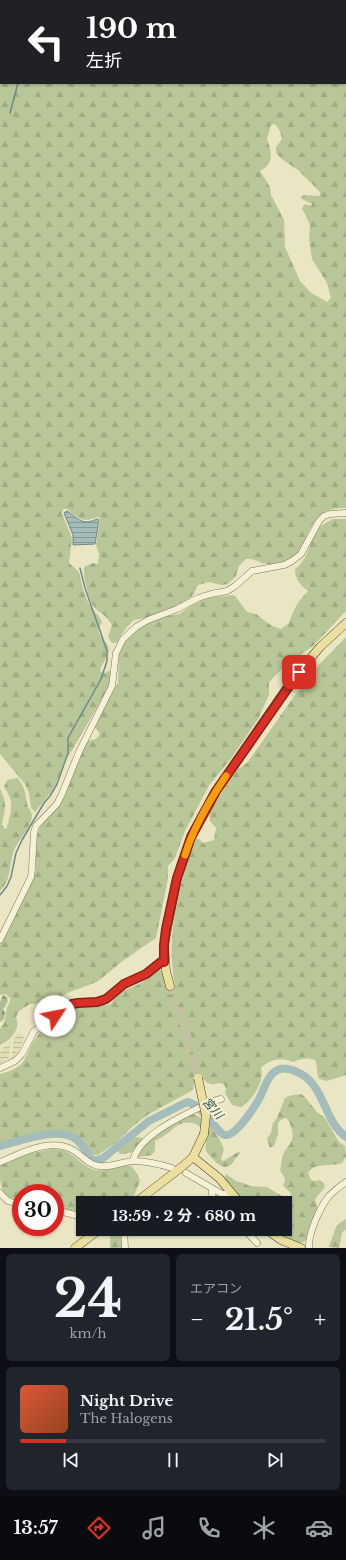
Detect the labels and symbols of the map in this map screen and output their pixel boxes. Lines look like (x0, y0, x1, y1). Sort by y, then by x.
pin (282, 655, 316, 689)
position arrow (34, 995, 76, 1037)
water label: 宮川 (199, 1094, 228, 1123)
speed limit sign: 30 (12, 1184, 64, 1236)

